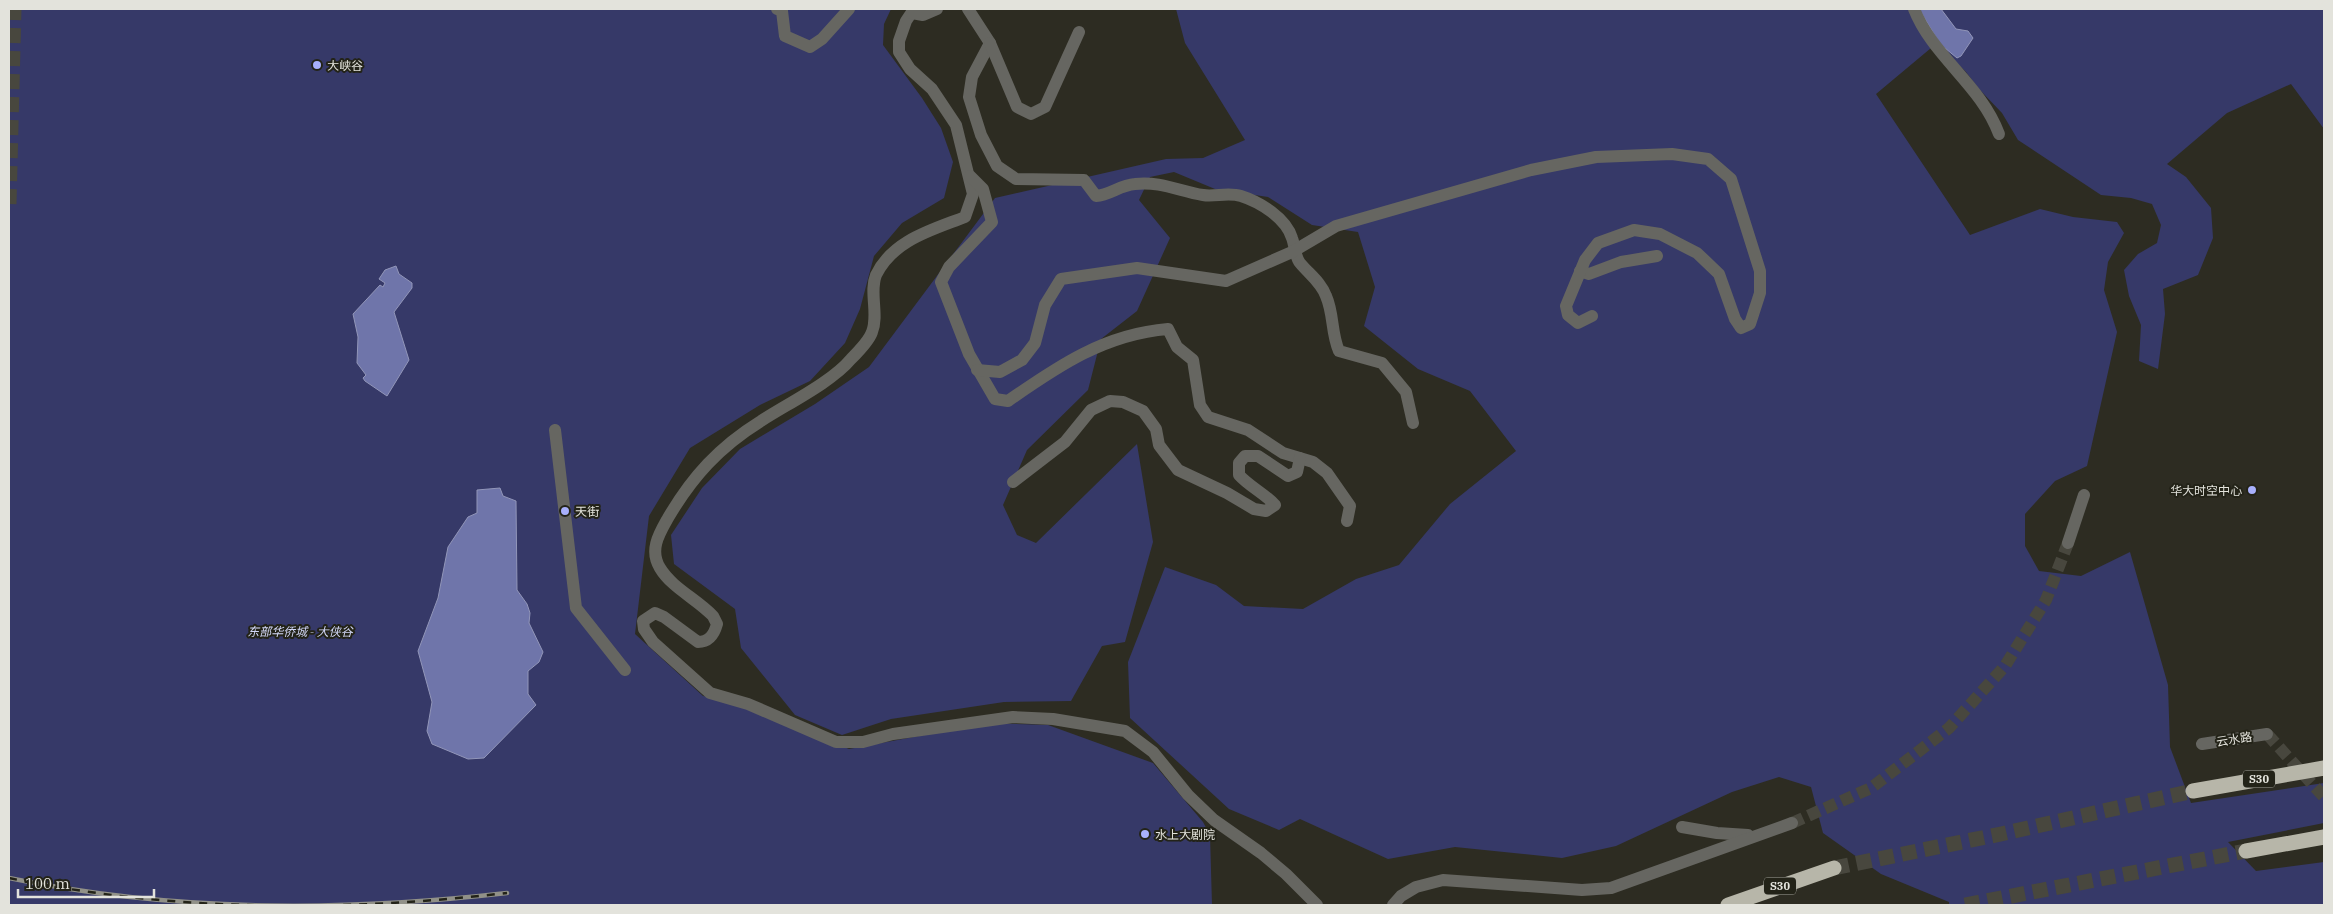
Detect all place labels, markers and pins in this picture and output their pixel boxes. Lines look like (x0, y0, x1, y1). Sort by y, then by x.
place label: 大峡谷 (327, 58, 363, 73)
marker: 大峡谷 (311, 59, 323, 71)
place label: 华大时空中心 (2170, 483, 2242, 498)
marker: 华大时空中心 (2246, 484, 2258, 496)
place label: 天街 (575, 504, 599, 519)
marker: 天街 (559, 505, 571, 517)
place label: 水上大剧院 (1155, 827, 1215, 842)
marker: 水上大剧院 (1139, 828, 1151, 840)

